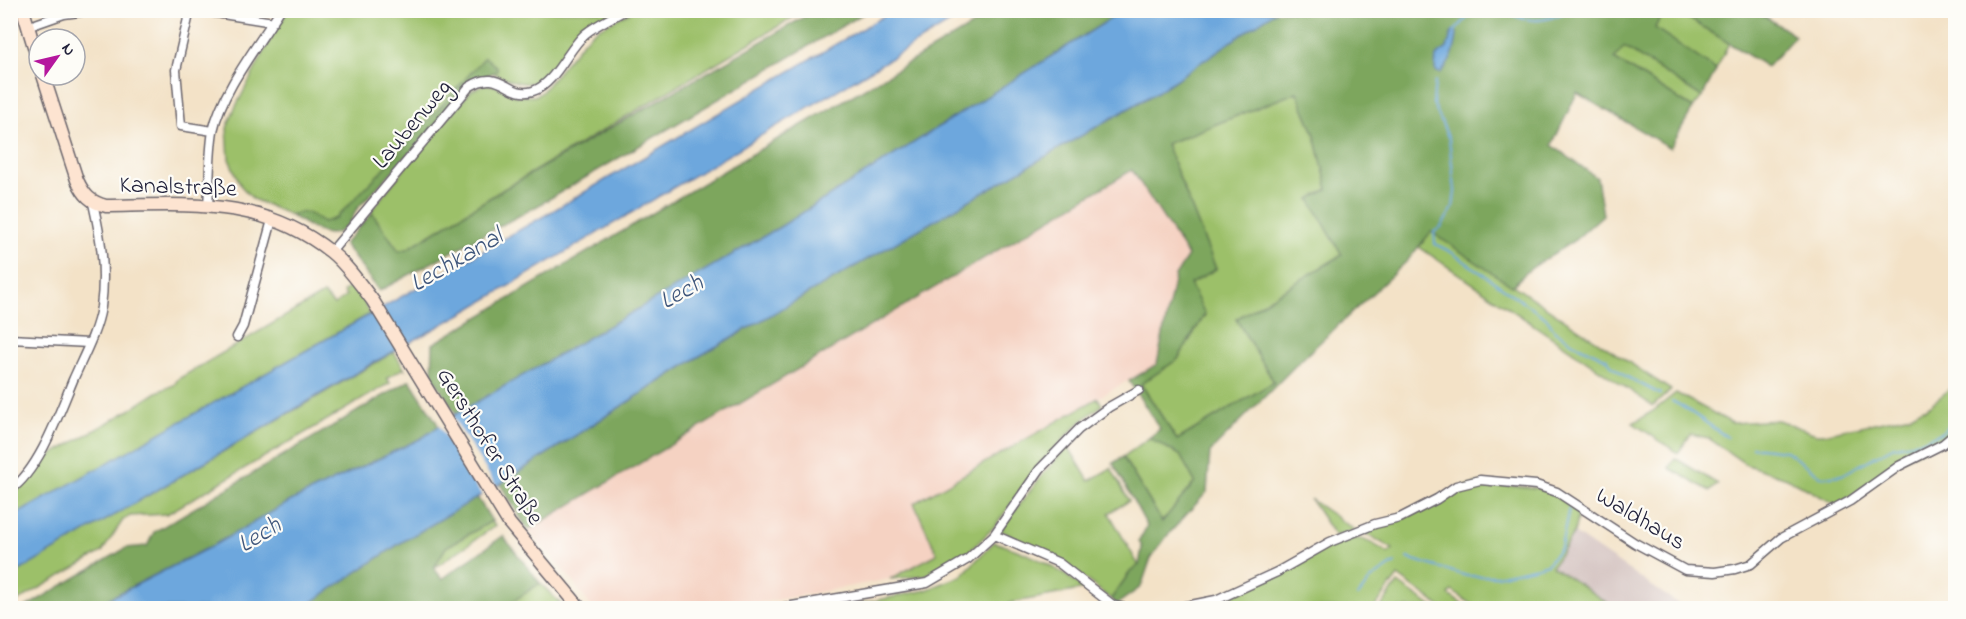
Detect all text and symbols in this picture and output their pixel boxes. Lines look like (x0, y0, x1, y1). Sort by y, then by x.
north arrow (27, 27, 87, 87)
text: N (55, 39, 81, 61)
street label: Laubenweg (365, 72, 461, 178)
street label: Kanalstraße (119, 168, 238, 208)
water label: Lechkanal (403, 218, 513, 303)
water label: Lech (653, 265, 712, 321)
street label: Gersthofer Straße (426, 361, 552, 533)
street label: Waldhaus (1588, 479, 1692, 561)
water label: Lech (231, 508, 290, 564)

